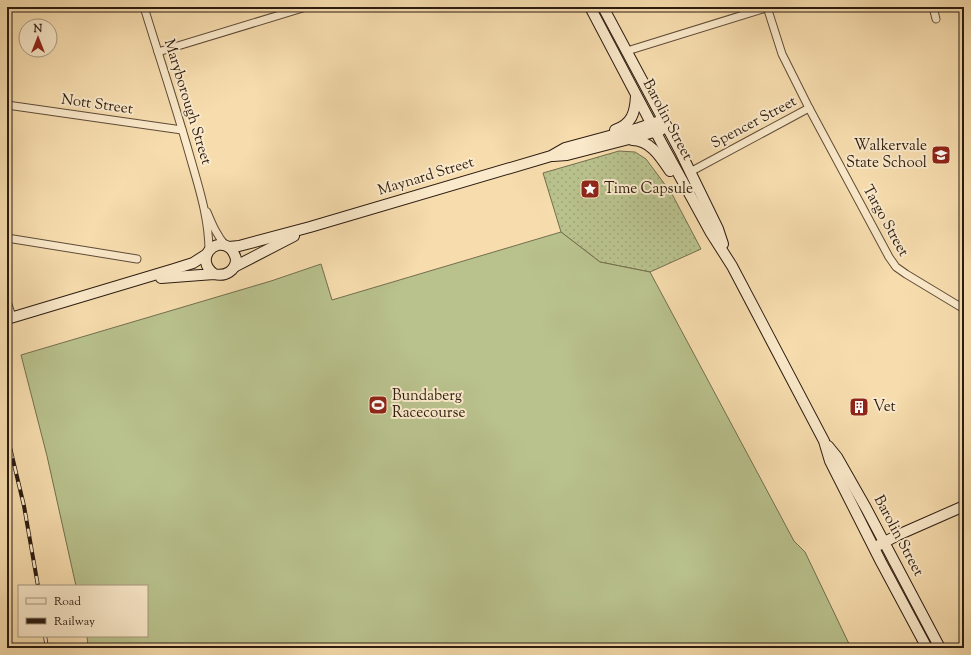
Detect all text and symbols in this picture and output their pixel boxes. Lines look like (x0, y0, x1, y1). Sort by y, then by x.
north arrow (18, 18, 58, 58)
text: N (33, 21, 43, 37)
street label: Maryborough Street (158, 37, 216, 167)
street label: Barolin Street (637, 76, 697, 164)
street label: Nott Street (60, 90, 134, 120)
street label: Spencer Street (707, 92, 801, 154)
place label: Walkervale State School (846, 136, 927, 174)
school or university icon: Walkervale State School (930, 144, 952, 166)
street label: Maynard Street (375, 152, 477, 202)
place icon: Time Capsule (579, 178, 601, 200)
place label: Time Capsule (604, 179, 693, 200)
street label: Targo Street (857, 181, 913, 261)
place label: Bundaberg Racecourse (392, 386, 465, 424)
sports icon: Bundaberg Racecourse (367, 394, 389, 416)
building icon: Vet (848, 396, 870, 418)
place label: Vet (873, 397, 896, 418)
street label: Barolin Street (868, 492, 928, 580)
legend (18, 585, 148, 637)
text: Road (54, 593, 81, 611)
text: Railway (54, 613, 95, 631)

